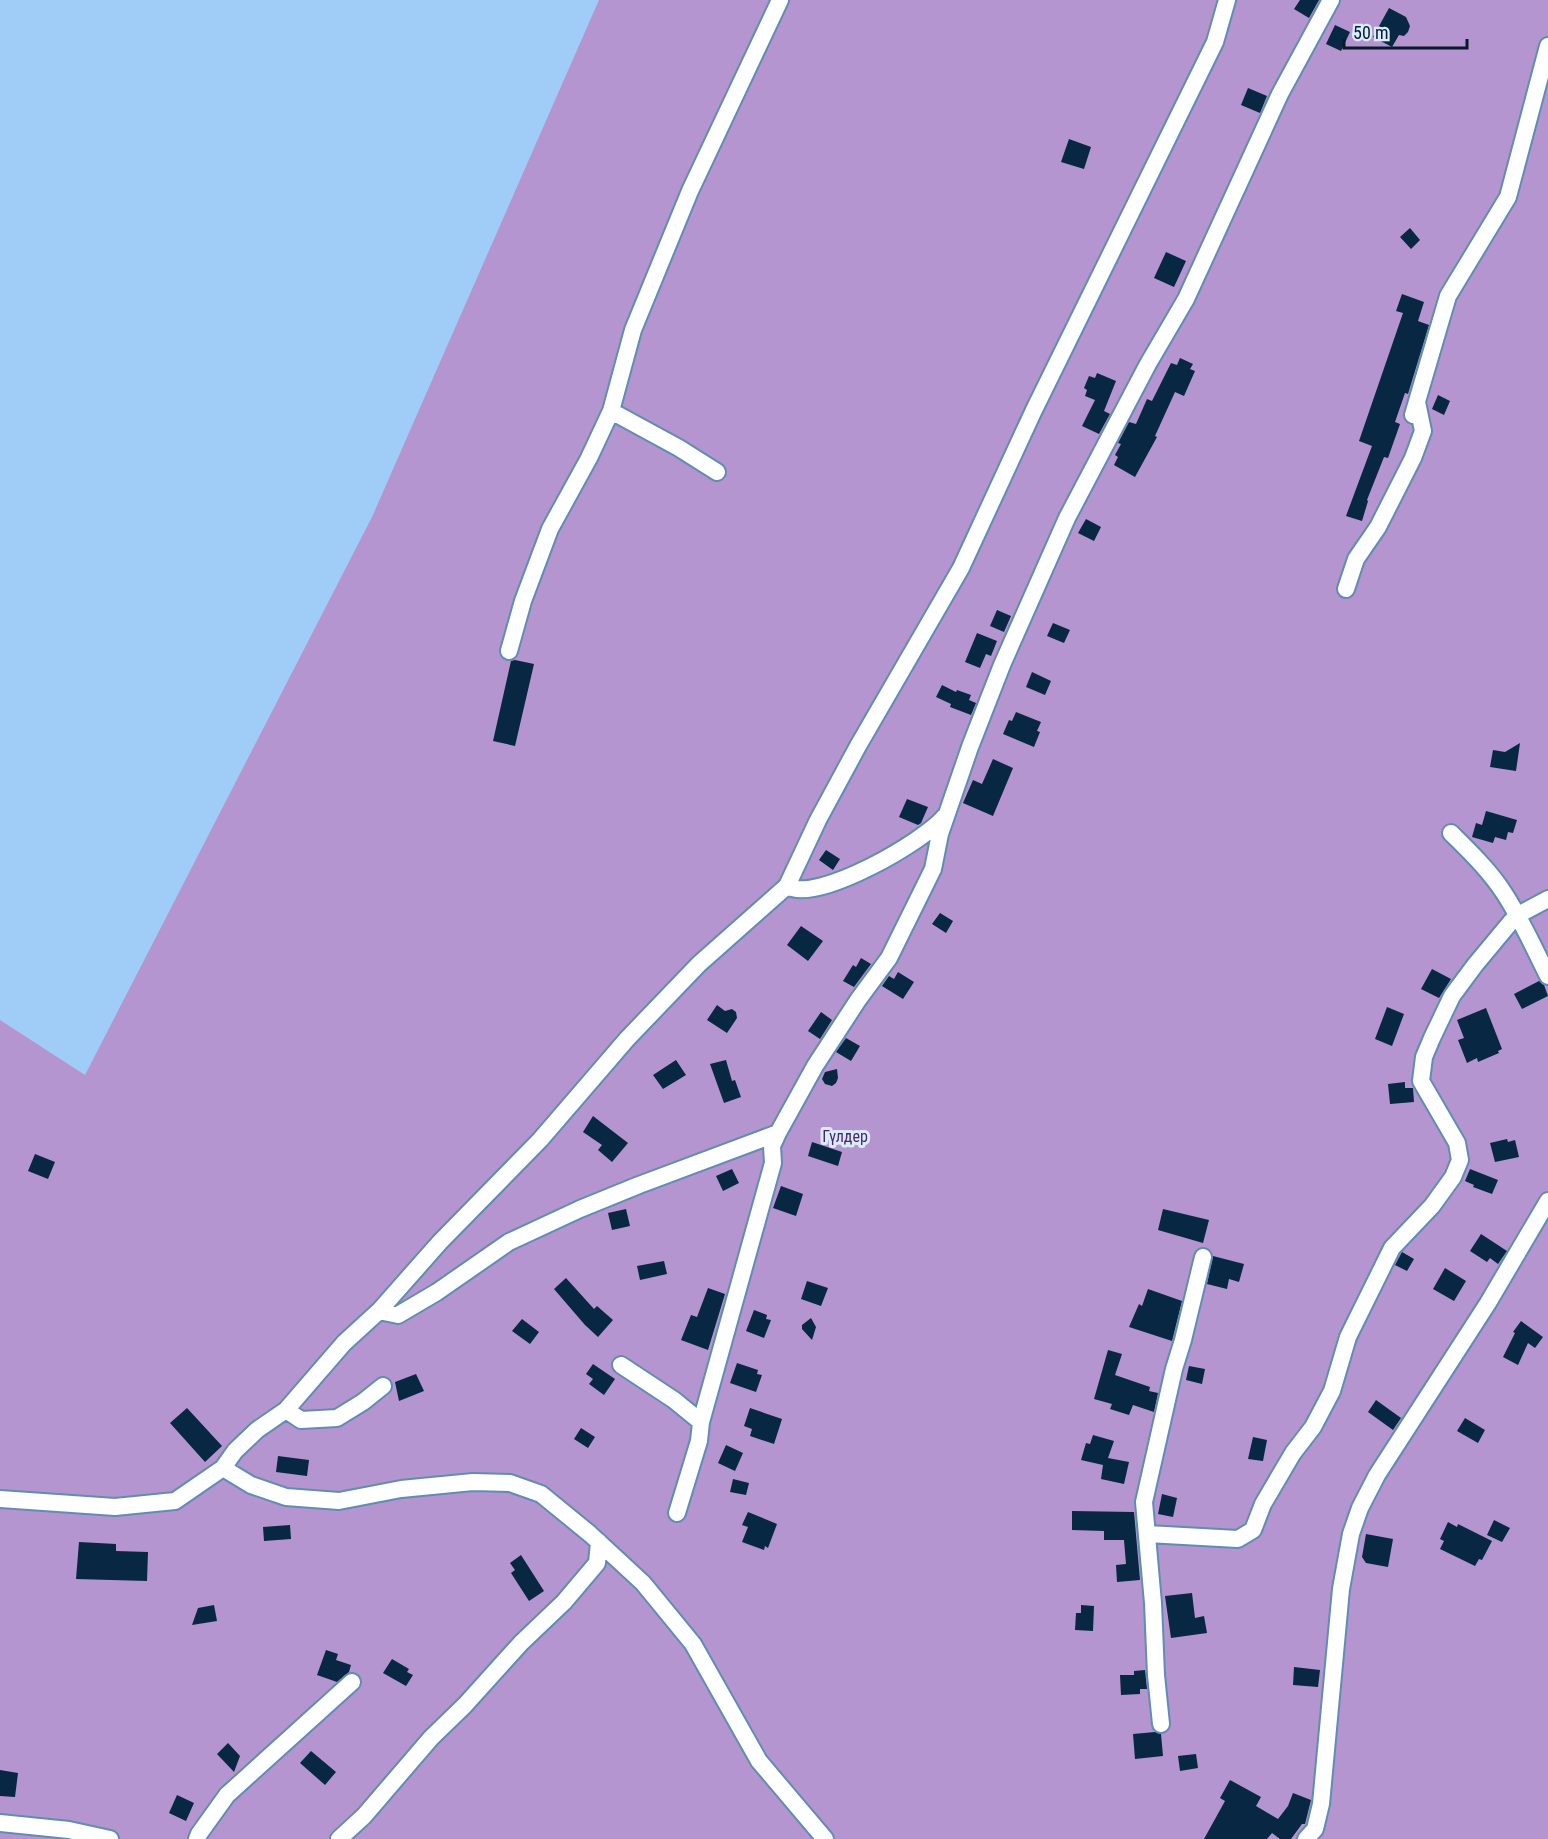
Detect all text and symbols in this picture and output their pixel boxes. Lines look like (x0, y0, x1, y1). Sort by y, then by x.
scale bar (1344, 12, 1467, 50)
text: 50 m (1353, 22, 1388, 43)
park label: Гүлдер (822, 1127, 868, 1146)

